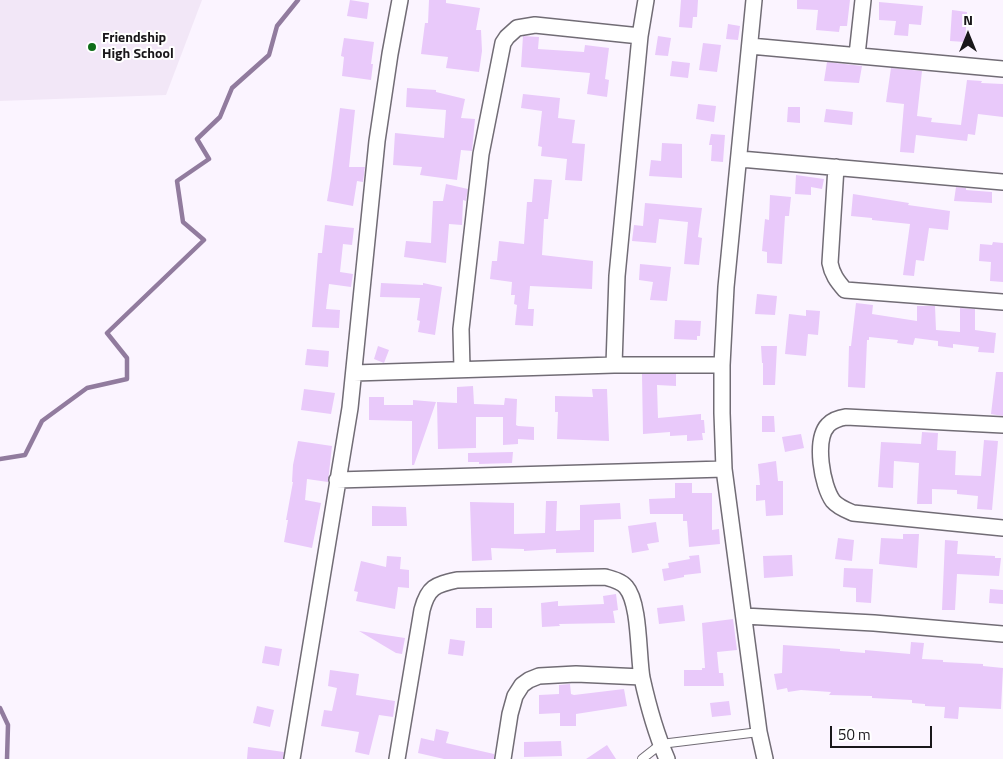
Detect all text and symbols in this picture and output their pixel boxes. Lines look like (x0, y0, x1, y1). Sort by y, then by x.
text: N (963, 9, 973, 30)
north arrow (943, 10, 993, 60)
place label: Friendship High School (102, 31, 174, 64)
marker: Friendship High School (86, 41, 98, 53)
scale bar (833, 716, 936, 748)
text: 50 m (838, 723, 871, 746)

